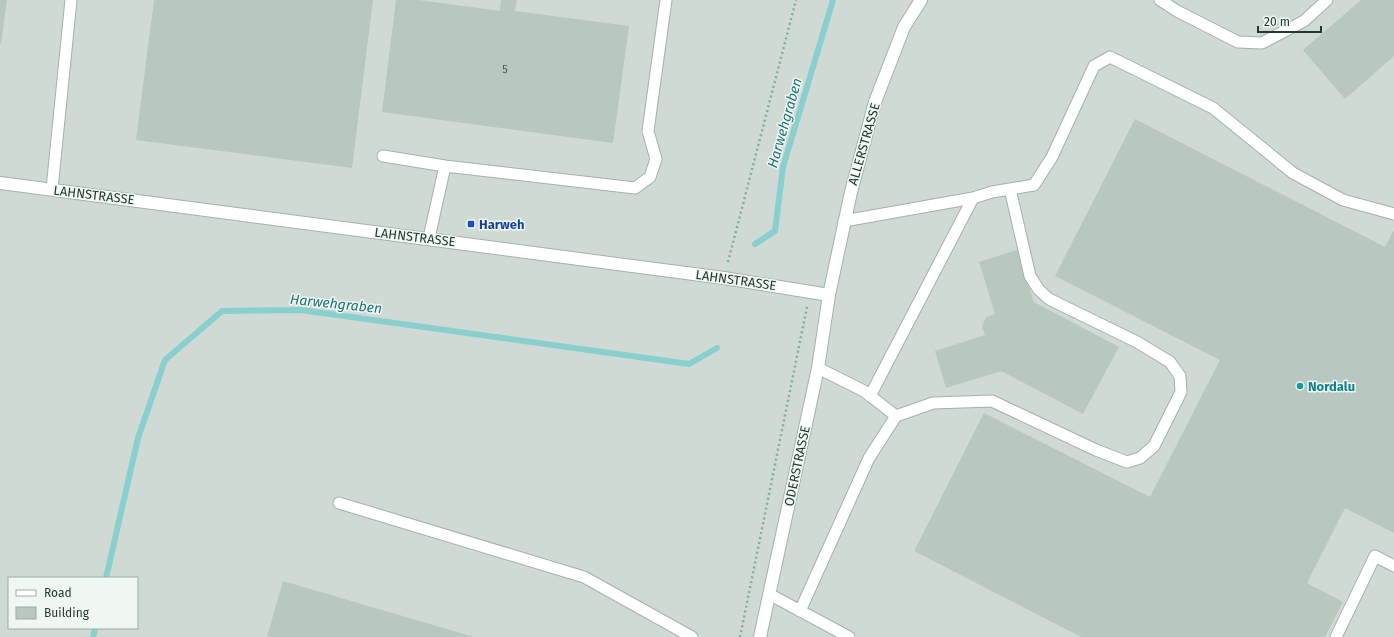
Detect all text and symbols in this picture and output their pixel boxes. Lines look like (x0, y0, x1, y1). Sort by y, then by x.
scale bar (1258, 8, 1321, 34)
text: 20 m (1264, 15, 1290, 29)
house number: 5 (502, 63, 508, 76)
water label: Harwehgraben (764, 76, 806, 170)
street label: ALLERSTRASSE (845, 101, 883, 187)
street label: LAHNSTRASSE (53, 183, 135, 207)
place label: Harweh (479, 217, 524, 232)
marker: Harweh (466, 219, 476, 229)
street label: LAHNSTRASSE (374, 225, 456, 249)
street label: LAHNSTRASSE (695, 267, 777, 293)
water label: Harwehgraben (289, 291, 383, 317)
place label: Nordalu (1308, 379, 1355, 394)
marker: Nordalu (1295, 381, 1305, 391)
street label: ODERSTRASSE (781, 424, 813, 508)
legend (8, 577, 138, 629)
text: Road (44, 586, 72, 600)
text: Building (44, 606, 90, 620)

